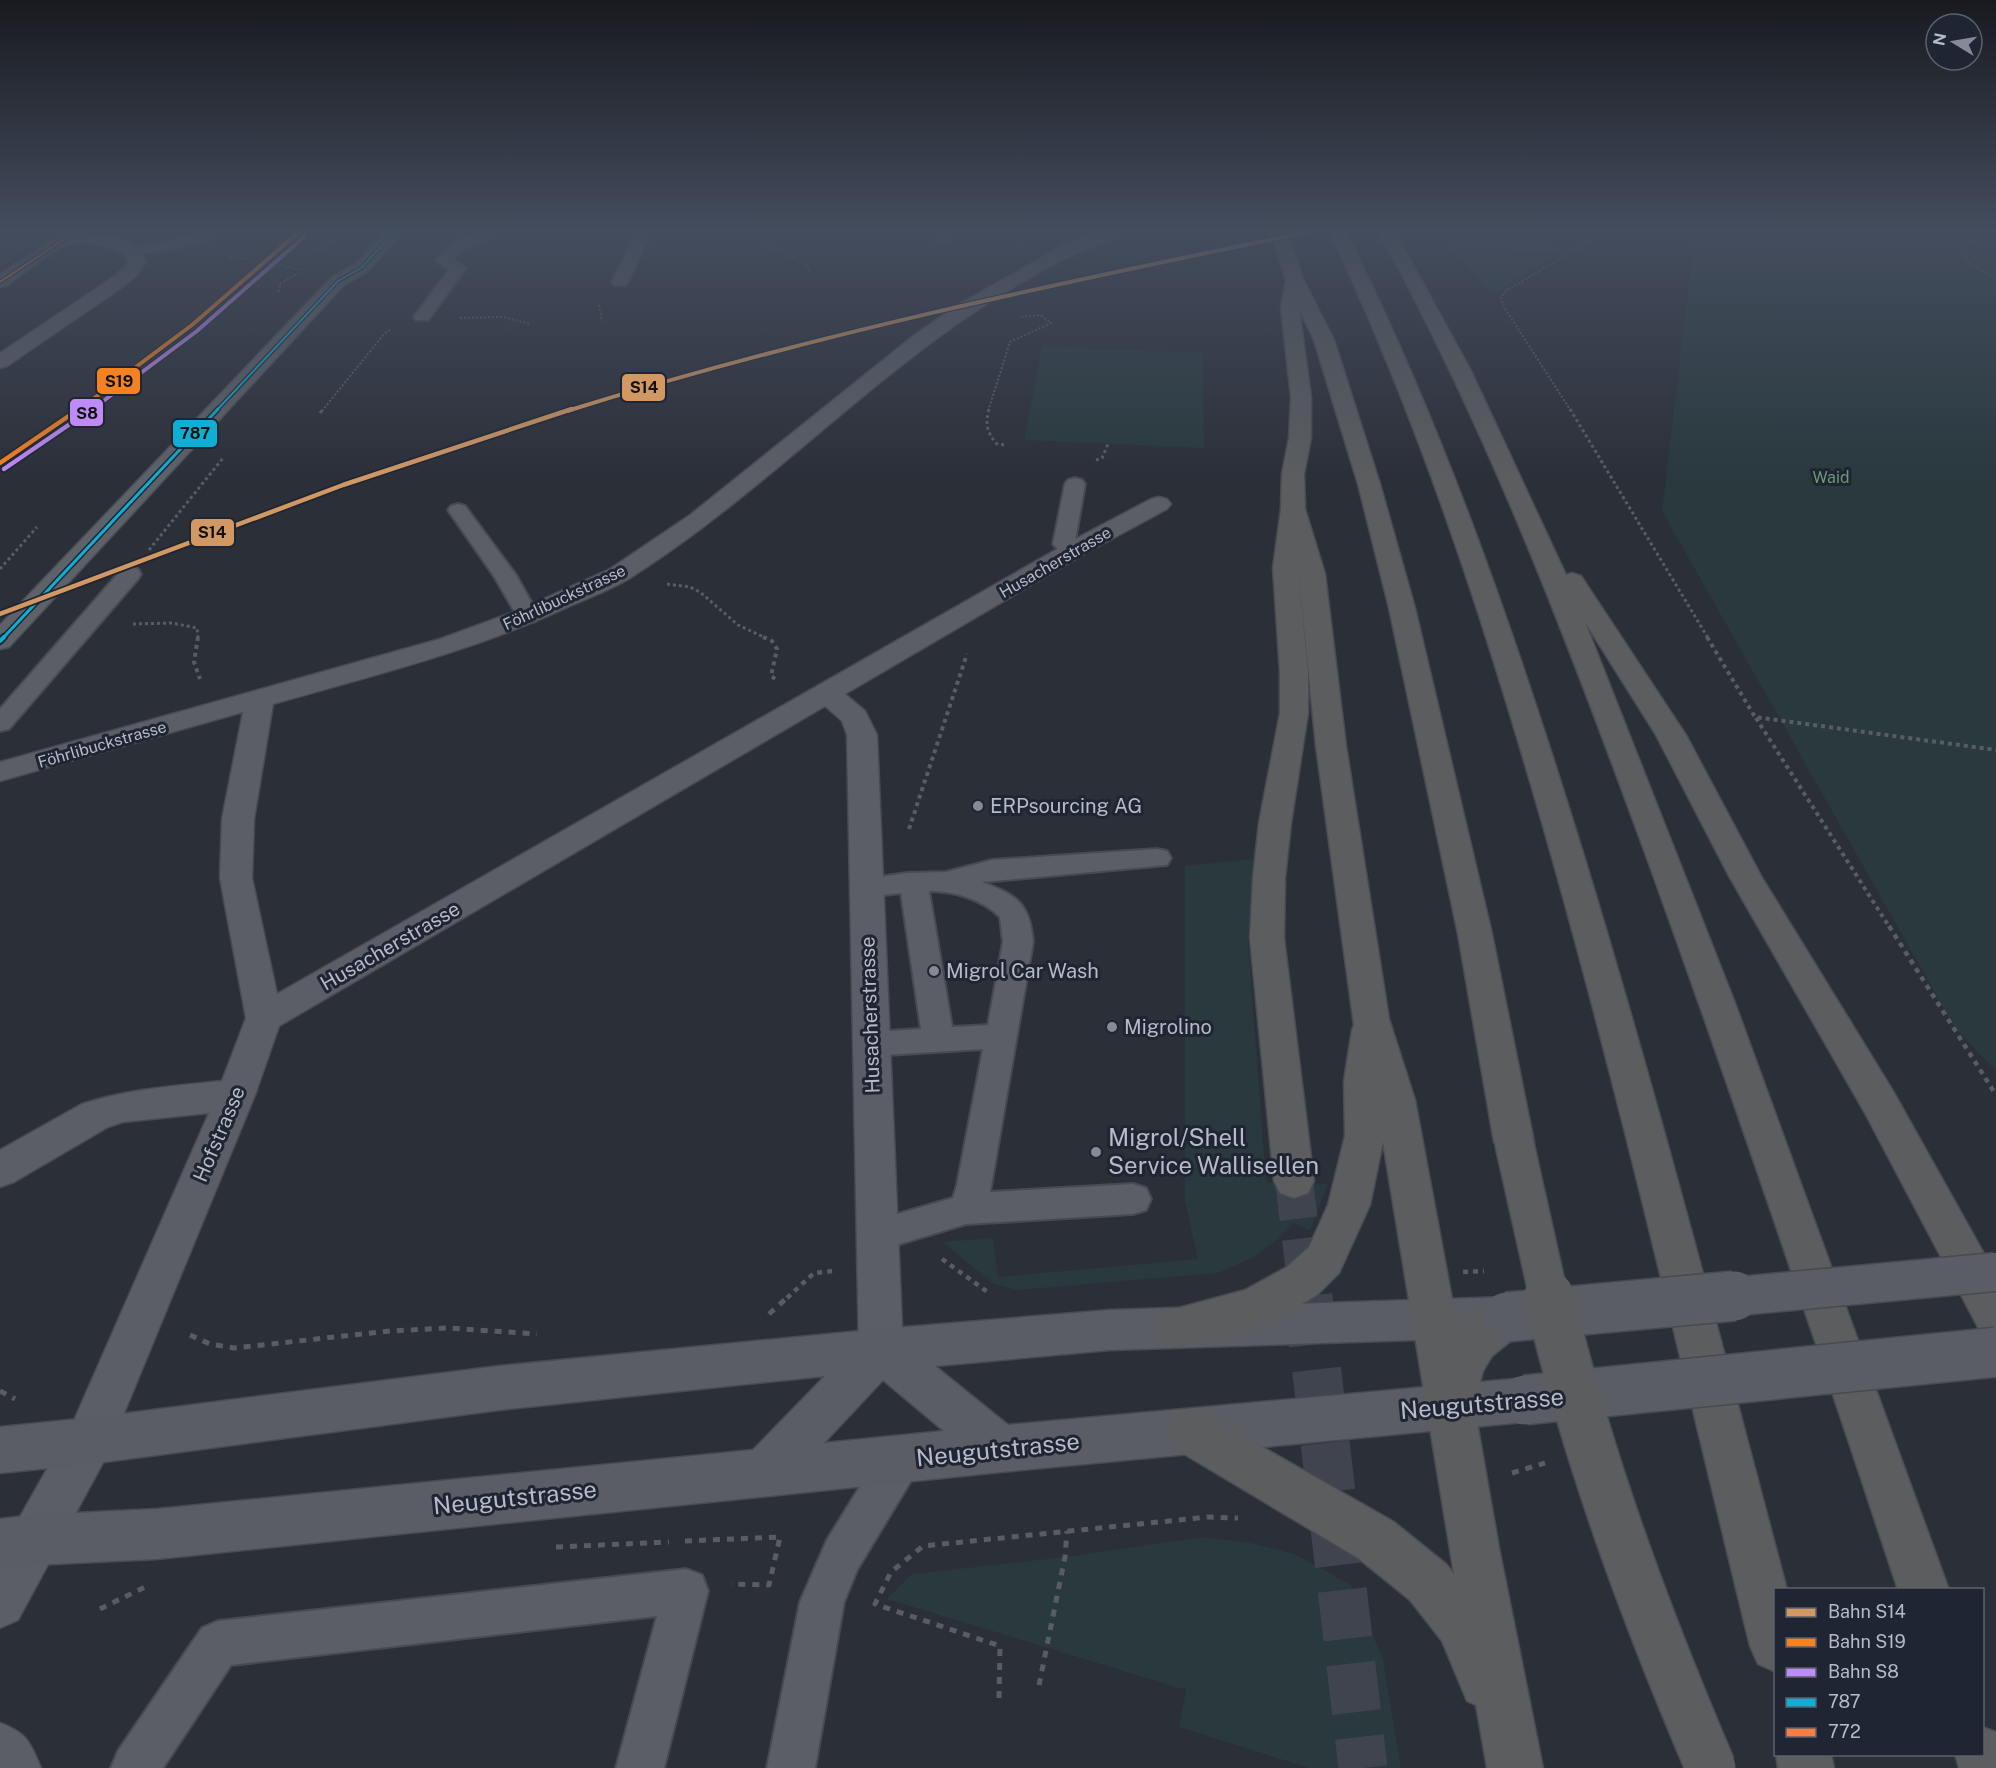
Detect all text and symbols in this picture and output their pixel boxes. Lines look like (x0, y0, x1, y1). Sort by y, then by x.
north arrow (1924, 12, 1984, 72)
text: N (1929, 31, 1950, 47)
line badge: S19 (96, 367, 141, 395)
text: S19 (105, 372, 133, 391)
line badge: S14 (621, 373, 666, 402)
text: S14 (630, 378, 659, 397)
line badge: S8 (69, 398, 104, 427)
text: S8 (76, 404, 98, 423)
line badge: 787 (172, 419, 218, 448)
text: 787 (180, 424, 210, 443)
park label: Waid (1813, 468, 1849, 487)
line badge: S14 (190, 518, 235, 547)
text: S14 (198, 523, 227, 542)
street label: Husacherstrasse (996, 523, 1114, 602)
street label: Föhrlibuckstrasse (500, 561, 628, 634)
street label: Föhrlibuckstrasse (36, 717, 169, 772)
place label: ERPsourcing AG (990, 794, 1142, 818)
marker: ERPsourcing AG (971, 799, 985, 813)
street label: Husacherstrasse (316, 896, 464, 996)
street label: Husacherstrasse (855, 936, 885, 1094)
place label: Migrol Car Wash (946, 959, 1099, 983)
marker: Migrol Car Wash (927, 964, 941, 978)
place label: Migrolino (1124, 1015, 1212, 1039)
marker: Migrolino (1105, 1020, 1119, 1034)
street label: Hofstrasse (188, 1083, 250, 1185)
place label: Migrol/Shell Service Wallisellen (1108, 1123, 1319, 1179)
marker: Migrol/Shell Service Wallisellen (1089, 1145, 1103, 1159)
street label: Neugutstrasse (1399, 1382, 1565, 1424)
street label: Neugutstrasse (915, 1426, 1081, 1472)
street label: Neugutstrasse (432, 1474, 598, 1520)
legend (1774, 1588, 1984, 1756)
text: Bahn S14 (1828, 1601, 1906, 1622)
text: Bahn S19 (1828, 1631, 1906, 1652)
text: Bahn S8 (1828, 1661, 1899, 1682)
text: 787 (1828, 1691, 1861, 1712)
text: 772 (1828, 1721, 1861, 1742)

